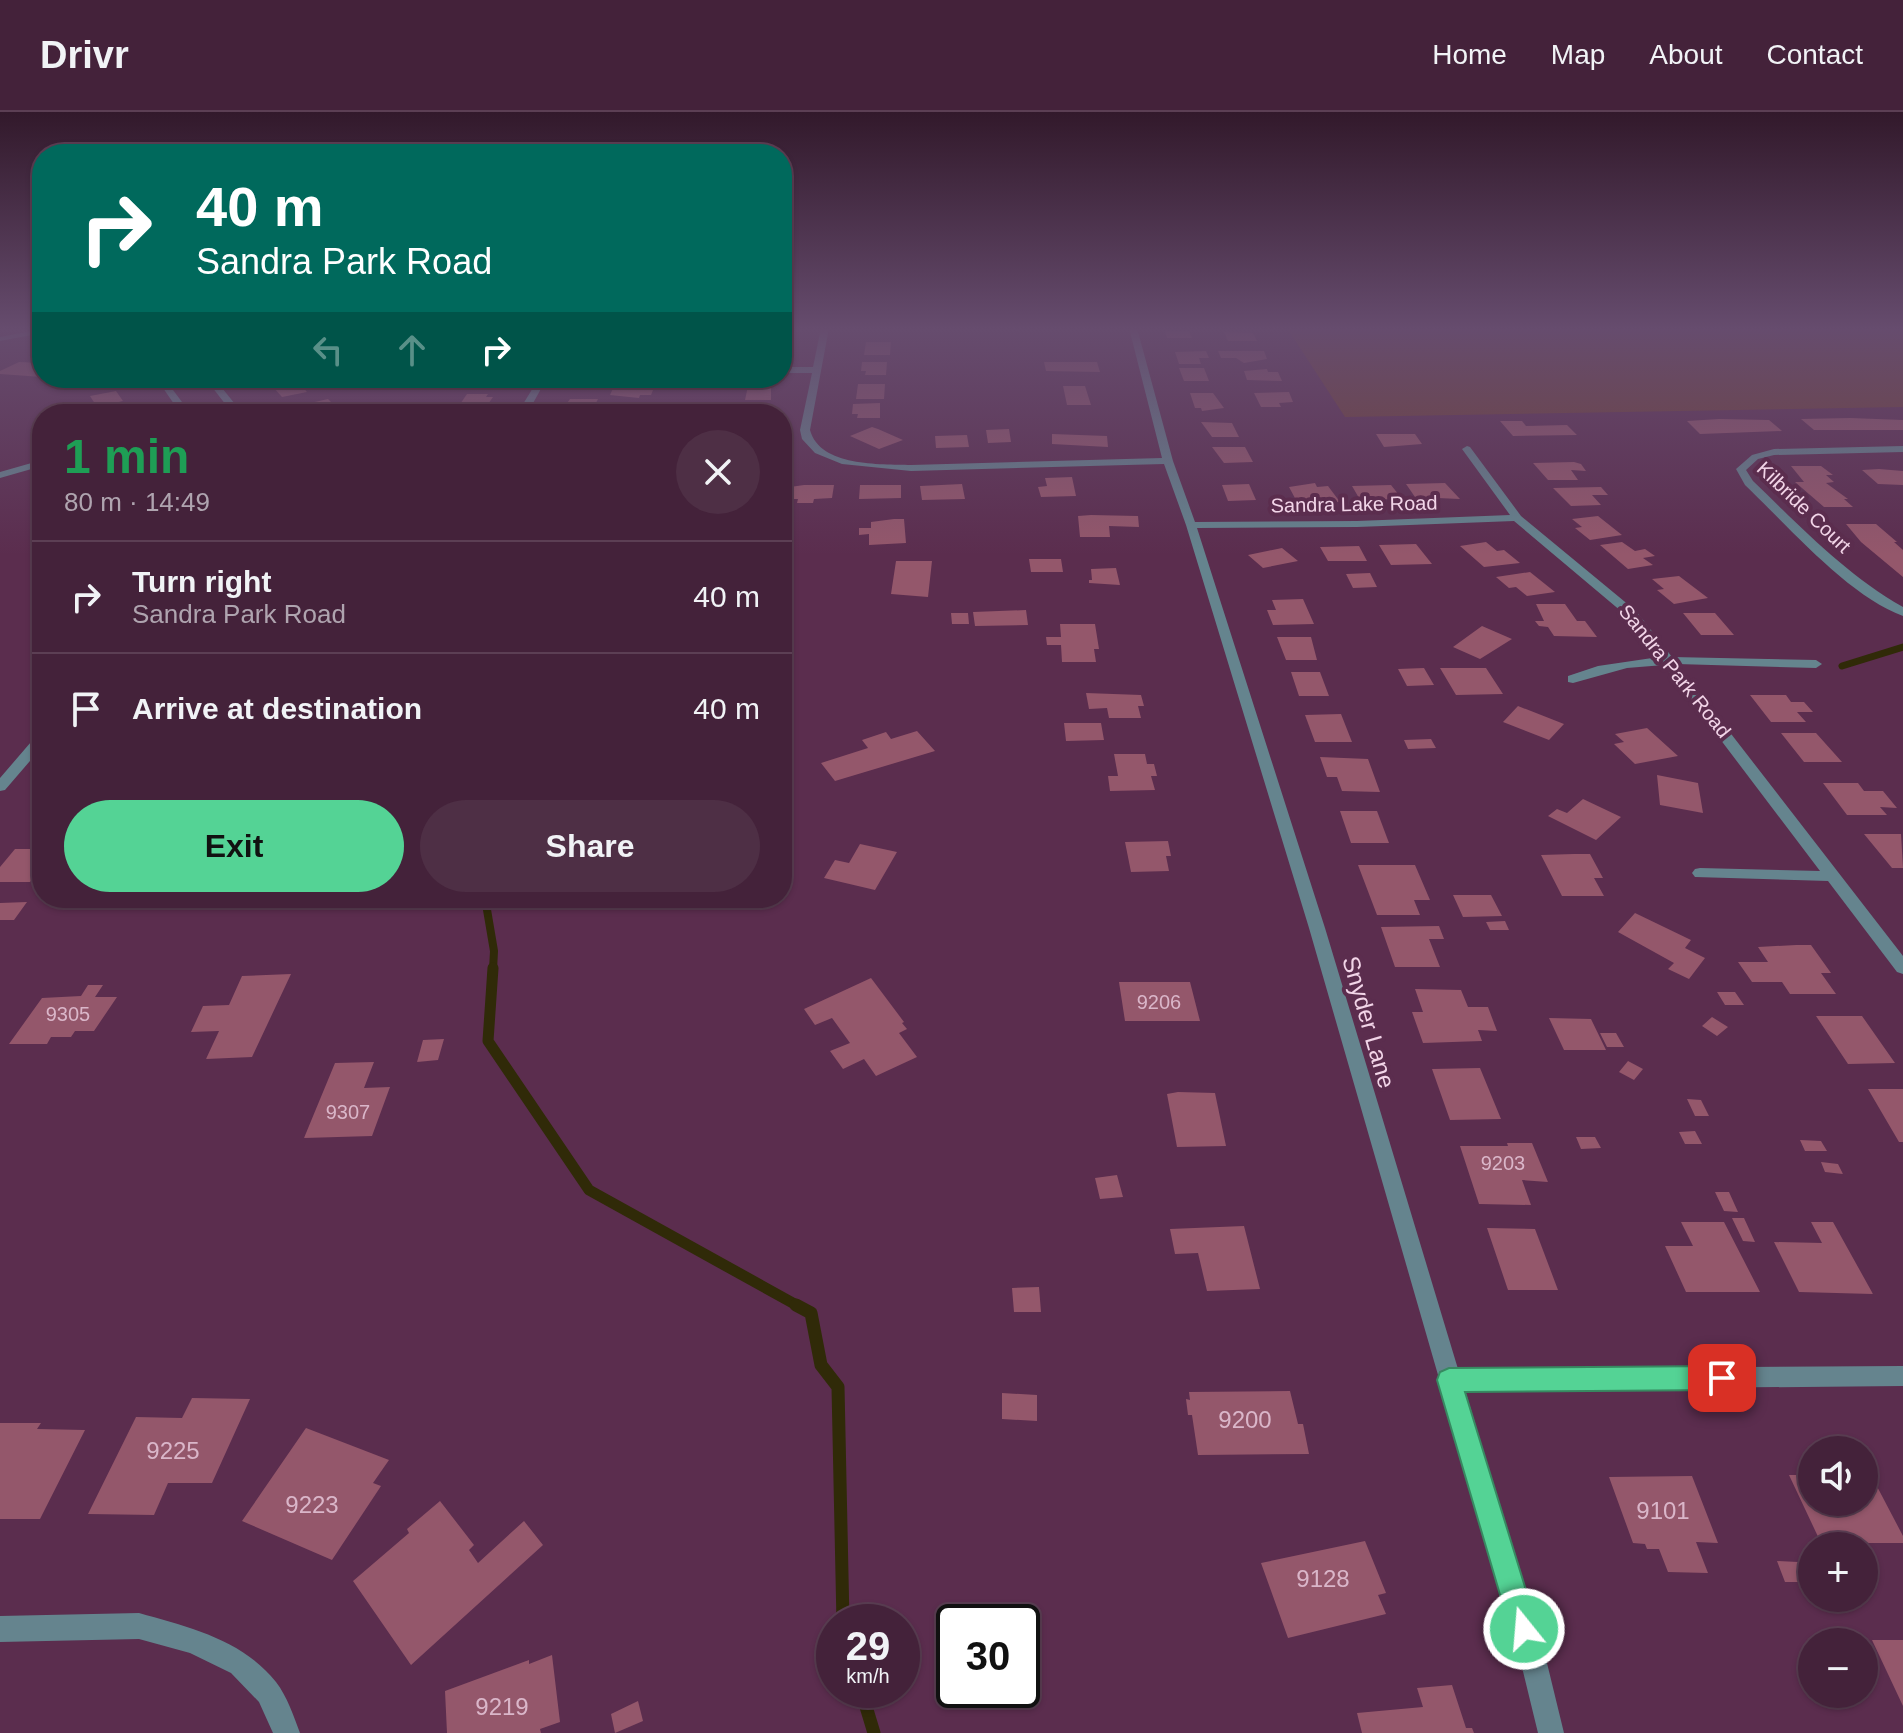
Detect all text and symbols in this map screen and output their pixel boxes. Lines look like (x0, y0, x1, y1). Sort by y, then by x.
text: Drivr (40, 34, 129, 76)
text: Home (1432, 39, 1507, 70)
text: Map (1551, 39, 1605, 70)
text: About (1649, 39, 1723, 70)
text: Contact (1767, 39, 1863, 70)
text: 40 m (196, 175, 324, 238)
icon: right (64, 176, 168, 280)
text: Sandra Park Road (196, 241, 492, 282)
icon: left (306, 328, 350, 372)
icon: ahead (390, 328, 434, 372)
icon: right (474, 328, 518, 372)
text: 1 min (64, 430, 189, 483)
button: close (676, 430, 760, 514)
street label: Kilbride Court (1753, 457, 1856, 557)
text: 80 m · 14:49 (64, 487, 210, 517)
street label: Sandra Lake Road (1270, 492, 1438, 516)
text: Turn right (132, 565, 271, 598)
icon: right (64, 575, 108, 619)
text: 40 m (693, 580, 760, 613)
text: Sandra Park Road (132, 599, 346, 629)
street label: Sandra Park Road (1615, 600, 1735, 742)
icon: arrive (64, 687, 108, 731)
text: Arrive at destination (132, 692, 422, 725)
text: 40 m (693, 692, 760, 725)
button: Exit (64, 800, 404, 892)
button: Share (420, 800, 760, 892)
street label: Snyder Lane (1337, 953, 1401, 1091)
house number: 9206 (1137, 991, 1181, 1013)
house number: 9305 (46, 1003, 90, 1025)
house number: 9307 (326, 1101, 370, 1123)
house number: 9203 (1481, 1152, 1525, 1174)
pin (1688, 1344, 1756, 1412)
icon: arrive (1700, 1356, 1744, 1400)
house number: 9200 (1218, 1406, 1272, 1433)
map controls (1798, 1436, 1878, 1708)
button: sound (1798, 1436, 1878, 1516)
house number: 9225 (146, 1437, 200, 1464)
house number: 9223 (285, 1491, 339, 1518)
house number: 9101 (1636, 1497, 1690, 1524)
button: + (1798, 1532, 1878, 1612)
house number: 9128 (1296, 1565, 1350, 1592)
position arrow (1482, 1587, 1566, 1671)
speed limit sign: 30 (936, 1604, 1040, 1708)
text: 29 (846, 1624, 890, 1668)
button: − (1798, 1628, 1878, 1708)
text: km/h (846, 1665, 890, 1687)
house number: 9219 (475, 1693, 529, 1720)

